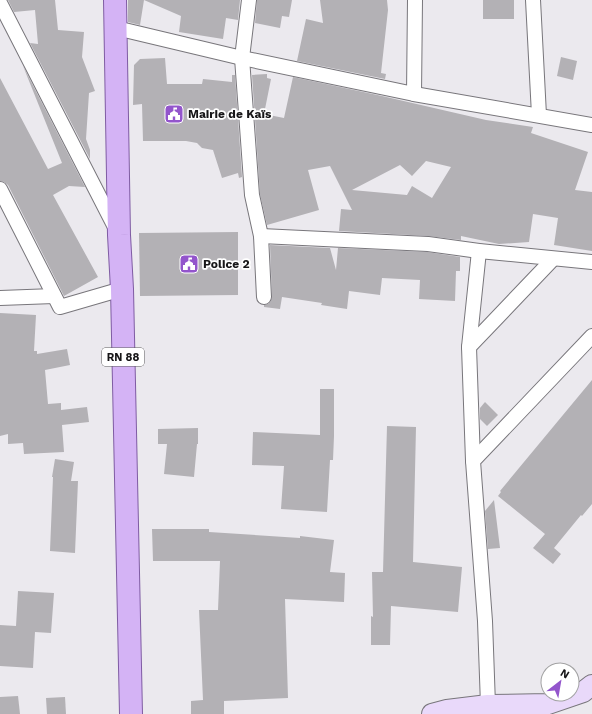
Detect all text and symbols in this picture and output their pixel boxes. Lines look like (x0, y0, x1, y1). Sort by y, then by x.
public building icon: Mairie de Kaïs (163, 103, 185, 125)
place label: Mairie de Kaïs (188, 107, 272, 121)
public building icon: Police 2 (178, 253, 200, 275)
place label: Police 2 (203, 257, 250, 271)
road number: RN 88 (102, 348, 144, 366)
north arrow (540, 662, 580, 702)
text: N (558, 666, 572, 682)

